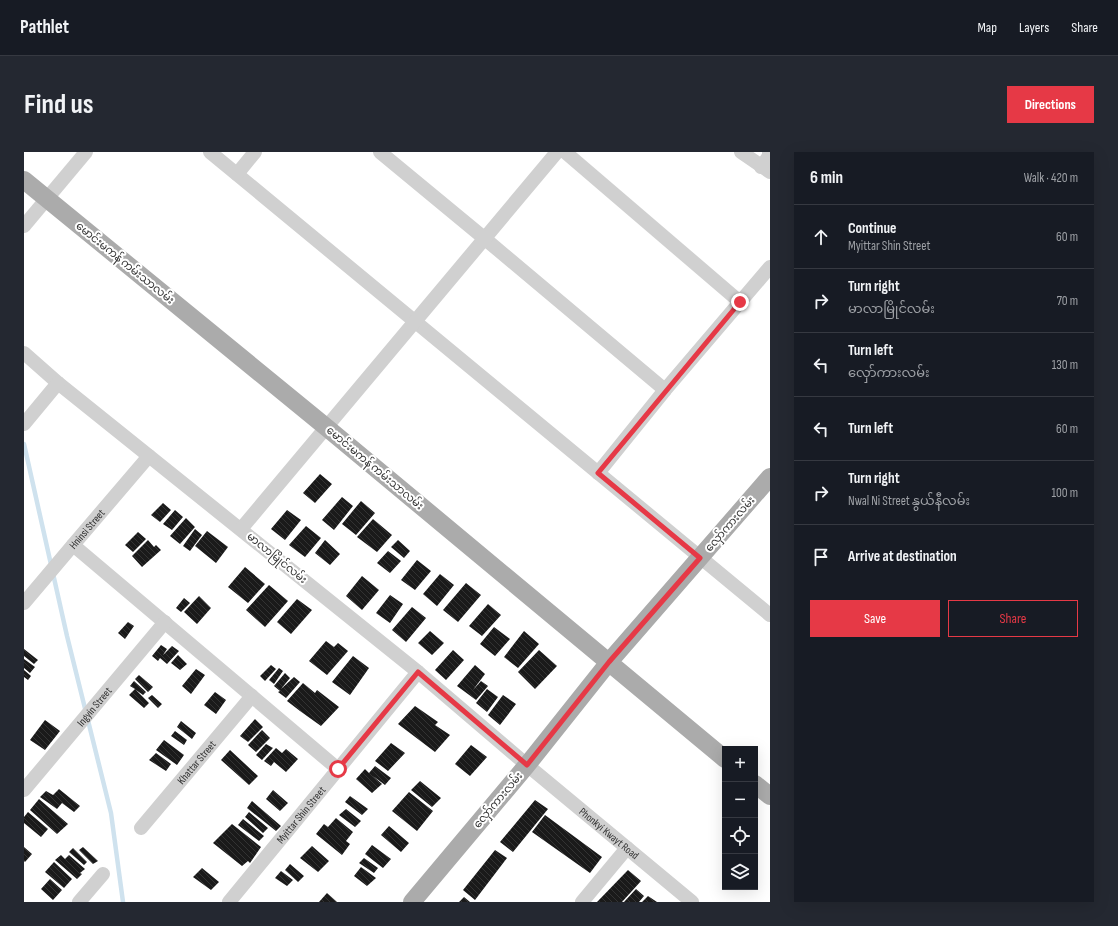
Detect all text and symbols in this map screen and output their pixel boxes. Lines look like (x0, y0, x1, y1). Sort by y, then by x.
text: Pathlet (20, 16, 69, 39)
text: Map (977, 19, 997, 36)
text: Layers (1019, 19, 1049, 36)
text: Share (1071, 19, 1098, 36)
button: Directions (1007, 86, 1094, 123)
text: Find us (24, 88, 93, 121)
text: 6 min (810, 168, 843, 188)
text: Walk · 420 m (1024, 170, 1078, 186)
street label: မောင်းမကန် ကမ်းသာလမ်း (72, 219, 178, 308)
text: Continue (848, 219, 897, 238)
icon: ahead (810, 226, 832, 248)
text: 60 m (1056, 229, 1078, 245)
text: Myittar Shin Street (848, 238, 930, 254)
text: Turn right (848, 277, 900, 296)
icon: right (810, 290, 832, 312)
route end (731, 293, 749, 311)
text: 70 m (1057, 293, 1078, 309)
text: မာလာမြိုင်လမ်း (848, 301, 935, 317)
text: Turn left (848, 341, 893, 360)
icon: left (810, 354, 832, 376)
text: 130 m (1052, 357, 1078, 373)
text: လှော်ကားလမ်း (848, 365, 930, 381)
icon: left (810, 418, 832, 440)
text: Turn left (848, 419, 893, 438)
text: 60 m (1056, 421, 1078, 437)
street label: မောင်းမကန် ကမ်းသာလမ်း (323, 423, 427, 514)
text: Turn right (848, 469, 900, 488)
icon: right (810, 482, 832, 504)
text: 100 m (1051, 485, 1078, 501)
street label: လှော်ကားလမ်း (702, 493, 759, 556)
text: Nwal Ni Street နွယ်နီလမ်း (848, 493, 970, 509)
street label: Hninsi Street (66, 506, 108, 551)
street label: မာလာမြိုင်လမ်း (243, 529, 310, 588)
icon: arrive (810, 546, 832, 568)
text: Arrive at destination (848, 547, 957, 566)
button: Save (810, 600, 940, 637)
button: Share (948, 600, 1078, 637)
street label: Ingyin Street (74, 684, 115, 729)
street label: Khattar Street (174, 737, 219, 787)
map controls (722, 746, 758, 890)
button: + (722, 746, 758, 782)
route start (329, 760, 347, 778)
street label: လှော်ကားလမ်း (470, 769, 527, 832)
button: − (722, 782, 758, 818)
street label: Myittar Shin Street (274, 783, 328, 846)
street label: Phonkyi Kwayt Road (577, 805, 642, 862)
button: locate (722, 818, 758, 854)
button: layers (722, 854, 758, 890)

